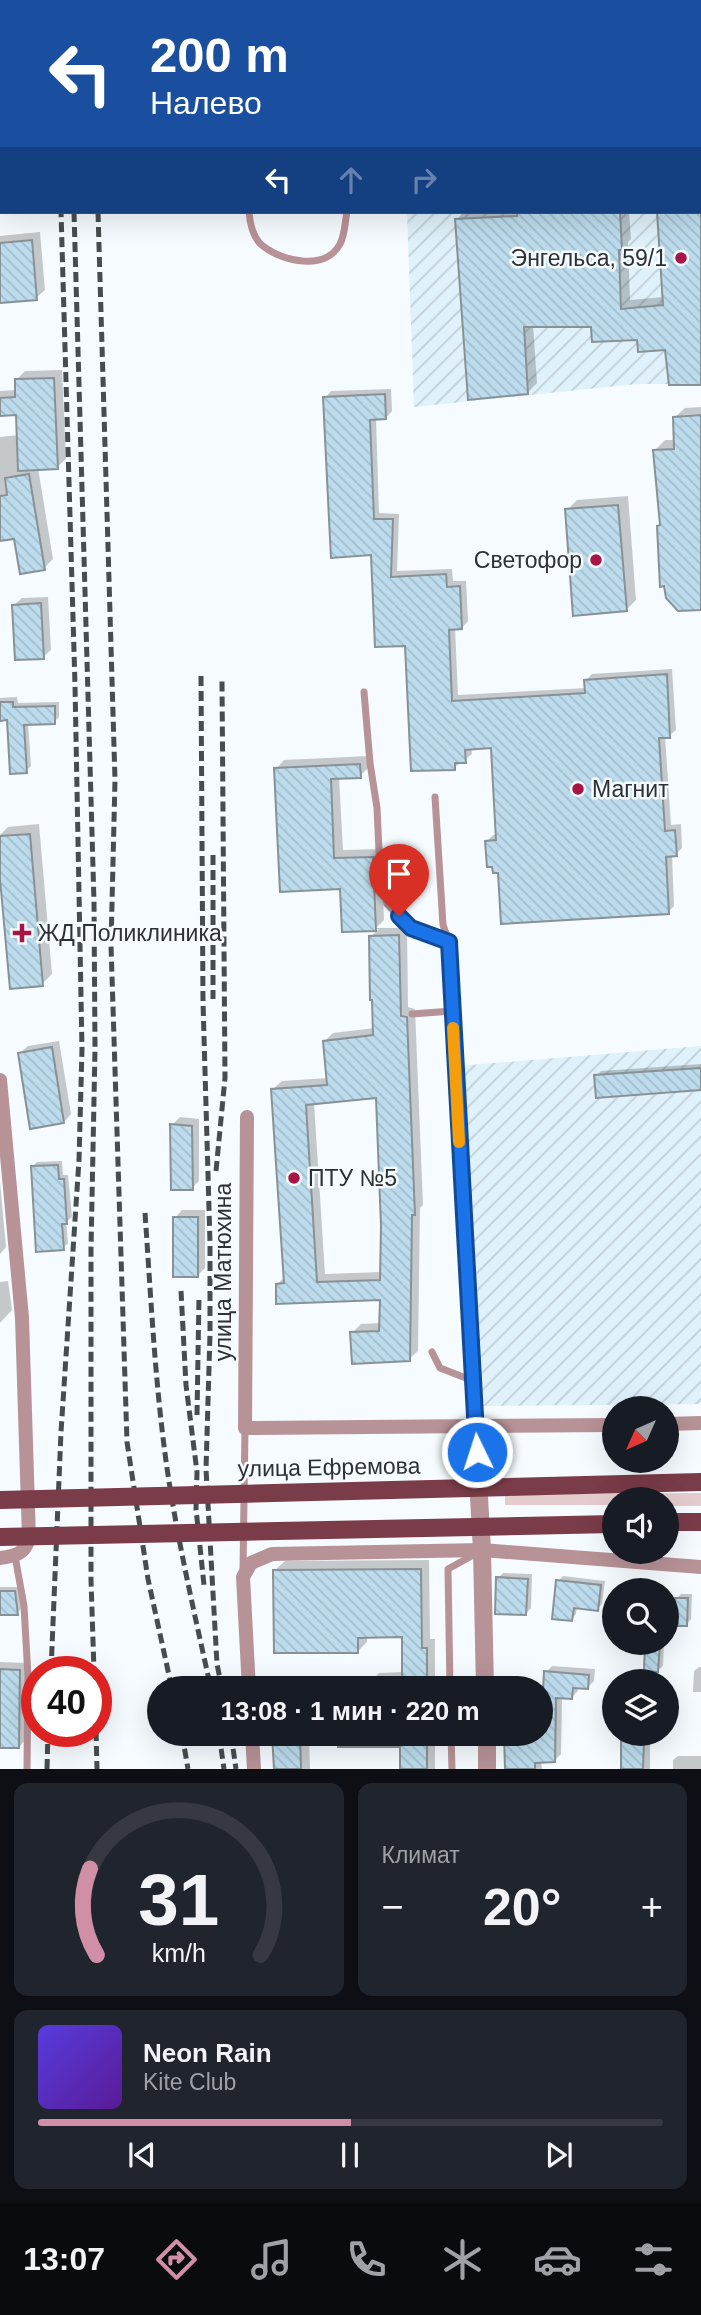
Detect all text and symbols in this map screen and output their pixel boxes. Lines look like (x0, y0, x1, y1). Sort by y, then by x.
icon: left (35, 28, 126, 119)
text: 200 m (150, 28, 289, 82)
text: Налево (150, 85, 262, 121)
icon: left (259, 161, 297, 199)
icon: ahead (332, 161, 370, 199)
icon: right (405, 161, 443, 199)
place label: Энгельса, 59/1 (511, 245, 667, 271)
marker: Энгельса, 59/1 (673, 250, 689, 266)
place label: Светофор (474, 547, 582, 573)
marker: Светофор (588, 552, 604, 568)
place label: Магнит (592, 776, 669, 802)
marker: Магнит (570, 781, 586, 797)
pin (369, 844, 429, 916)
icon: arrive (380, 855, 418, 893)
place label: ЖД Поликлиника (38, 920, 222, 946)
marker: ЖД Поликлиника (12, 923, 32, 943)
place label: ПТУ №5 (308, 1165, 397, 1191)
marker: ПТУ №5 (286, 1170, 302, 1186)
street label: улица Матюхина (210, 1182, 236, 1361)
north arrow (602, 1396, 679, 1474)
map controls (602, 1396, 679, 1746)
position arrow (440, 1415, 514, 1489)
street label: улица Ефремова (237, 1452, 421, 1482)
button: sound (602, 1487, 679, 1564)
button: search (602, 1578, 679, 1655)
speed limit sign: 40 (21, 1656, 112, 1747)
button: layers (602, 1669, 679, 1746)
text: 13:08 · 1 мин · 220 m (220, 1696, 480, 1726)
text: Климат (382, 1842, 460, 1868)
text: 31 (138, 1860, 219, 1941)
text: 20° (483, 1878, 562, 1936)
text: − (382, 1886, 404, 1928)
text: + (641, 1886, 663, 1928)
text: km/h (152, 1939, 206, 1967)
text: Neon Rain (143, 2038, 272, 2068)
text: Kite Club (143, 2069, 236, 2095)
icon: previous (123, 2136, 161, 2174)
icon: pause (331, 2136, 369, 2174)
icon: next (540, 2136, 578, 2174)
icon: directions (152, 2235, 201, 2284)
icon: music (247, 2235, 296, 2284)
icon: phone (342, 2235, 391, 2284)
icon: climate (438, 2235, 487, 2284)
icon: car (533, 2235, 582, 2284)
icon: filters (629, 2235, 678, 2284)
text: 13:07 (23, 2241, 105, 2277)

